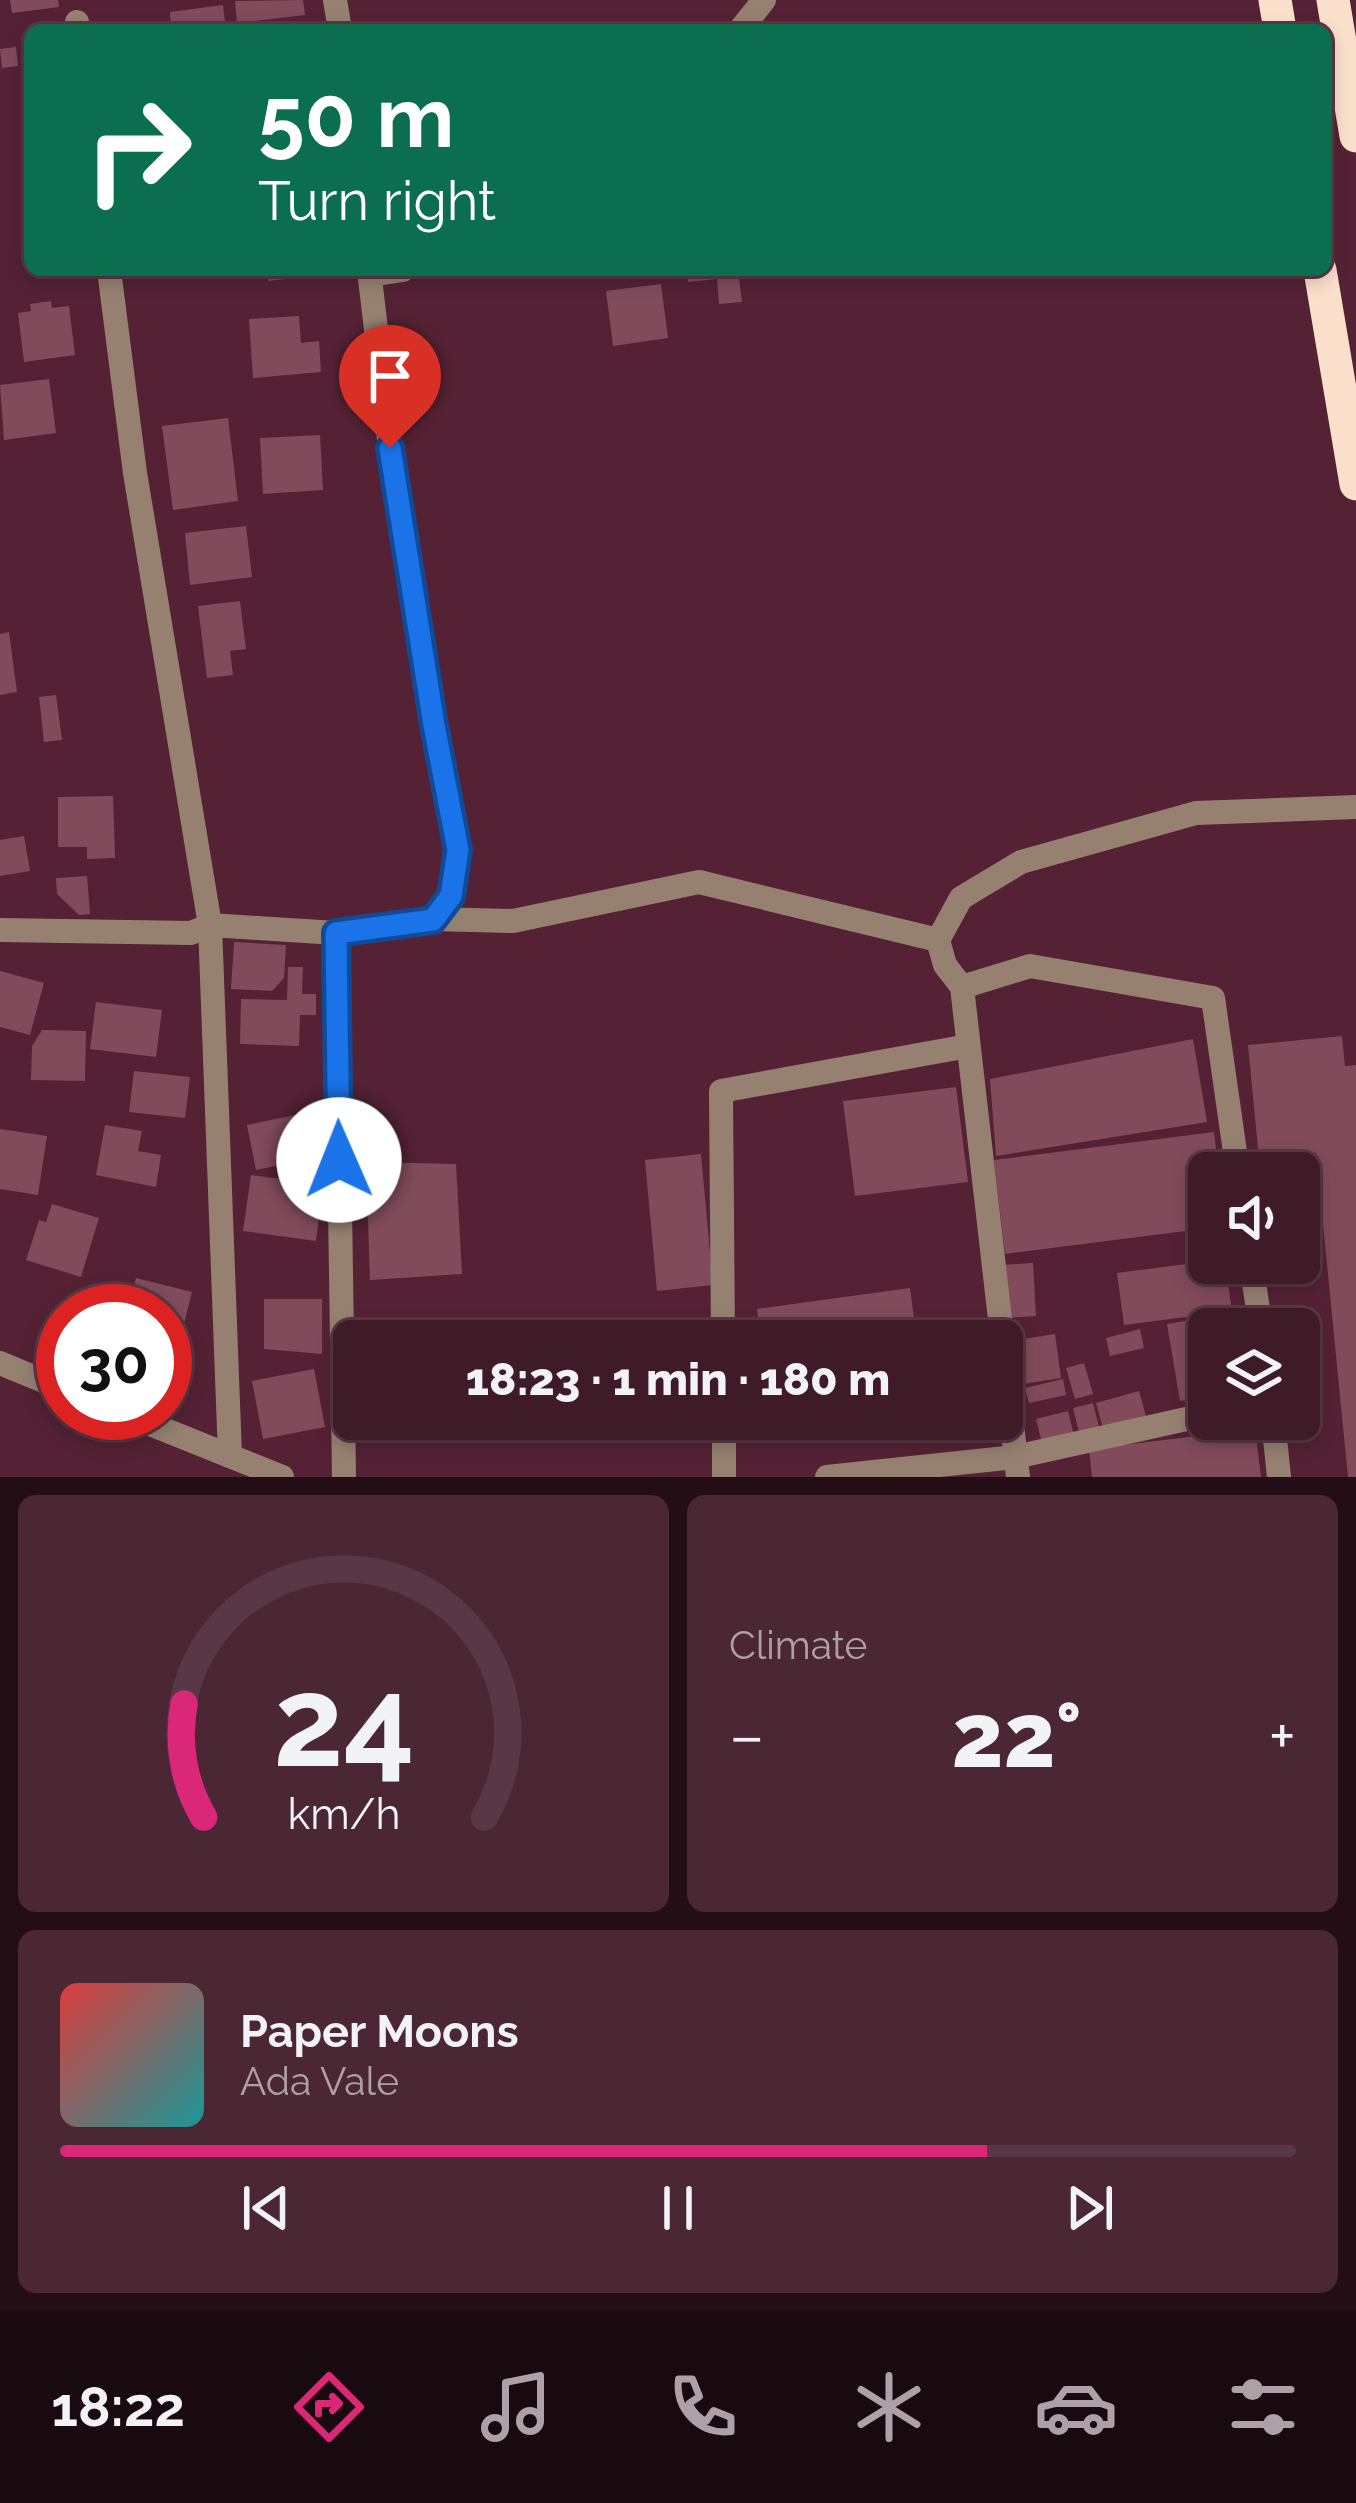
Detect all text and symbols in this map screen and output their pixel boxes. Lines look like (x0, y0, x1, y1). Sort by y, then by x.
text: 50 m (258, 68, 454, 167)
icon: right (60, 72, 216, 228)
text: Turn right (258, 169, 496, 233)
pin (339, 325, 441, 448)
icon: arrive (357, 343, 423, 409)
position arrow (276, 1097, 402, 1223)
map controls (1188, 1152, 1320, 1440)
button: sound (1188, 1152, 1320, 1284)
speed limit sign: 30 (36, 1284, 192, 1440)
button: layers (1188, 1308, 1320, 1440)
text: 18:23 · 1 min · 180 m (466, 1353, 890, 1406)
text: Climate (729, 1622, 867, 1668)
text: 24 (273, 1649, 414, 1795)
text: 22° (951, 1682, 1082, 1788)
text: − (729, 1697, 765, 1774)
text: + (1269, 1697, 1296, 1774)
text: km/h (287, 1788, 400, 1838)
text: Paper Moons (240, 2005, 519, 2058)
text: Ada Vale (240, 2058, 399, 2104)
icon: previous (233, 2175, 299, 2241)
icon: pause (645, 2175, 711, 2241)
icon: next (1057, 2175, 1123, 2241)
icon: directions (287, 2365, 371, 2449)
icon: music (474, 2365, 558, 2449)
icon: phone (661, 2365, 745, 2449)
icon: climate (847, 2365, 931, 2449)
icon: car (1034, 2365, 1118, 2449)
icon: filters (1221, 2365, 1305, 2449)
text: 18:22 (51, 2375, 185, 2439)

